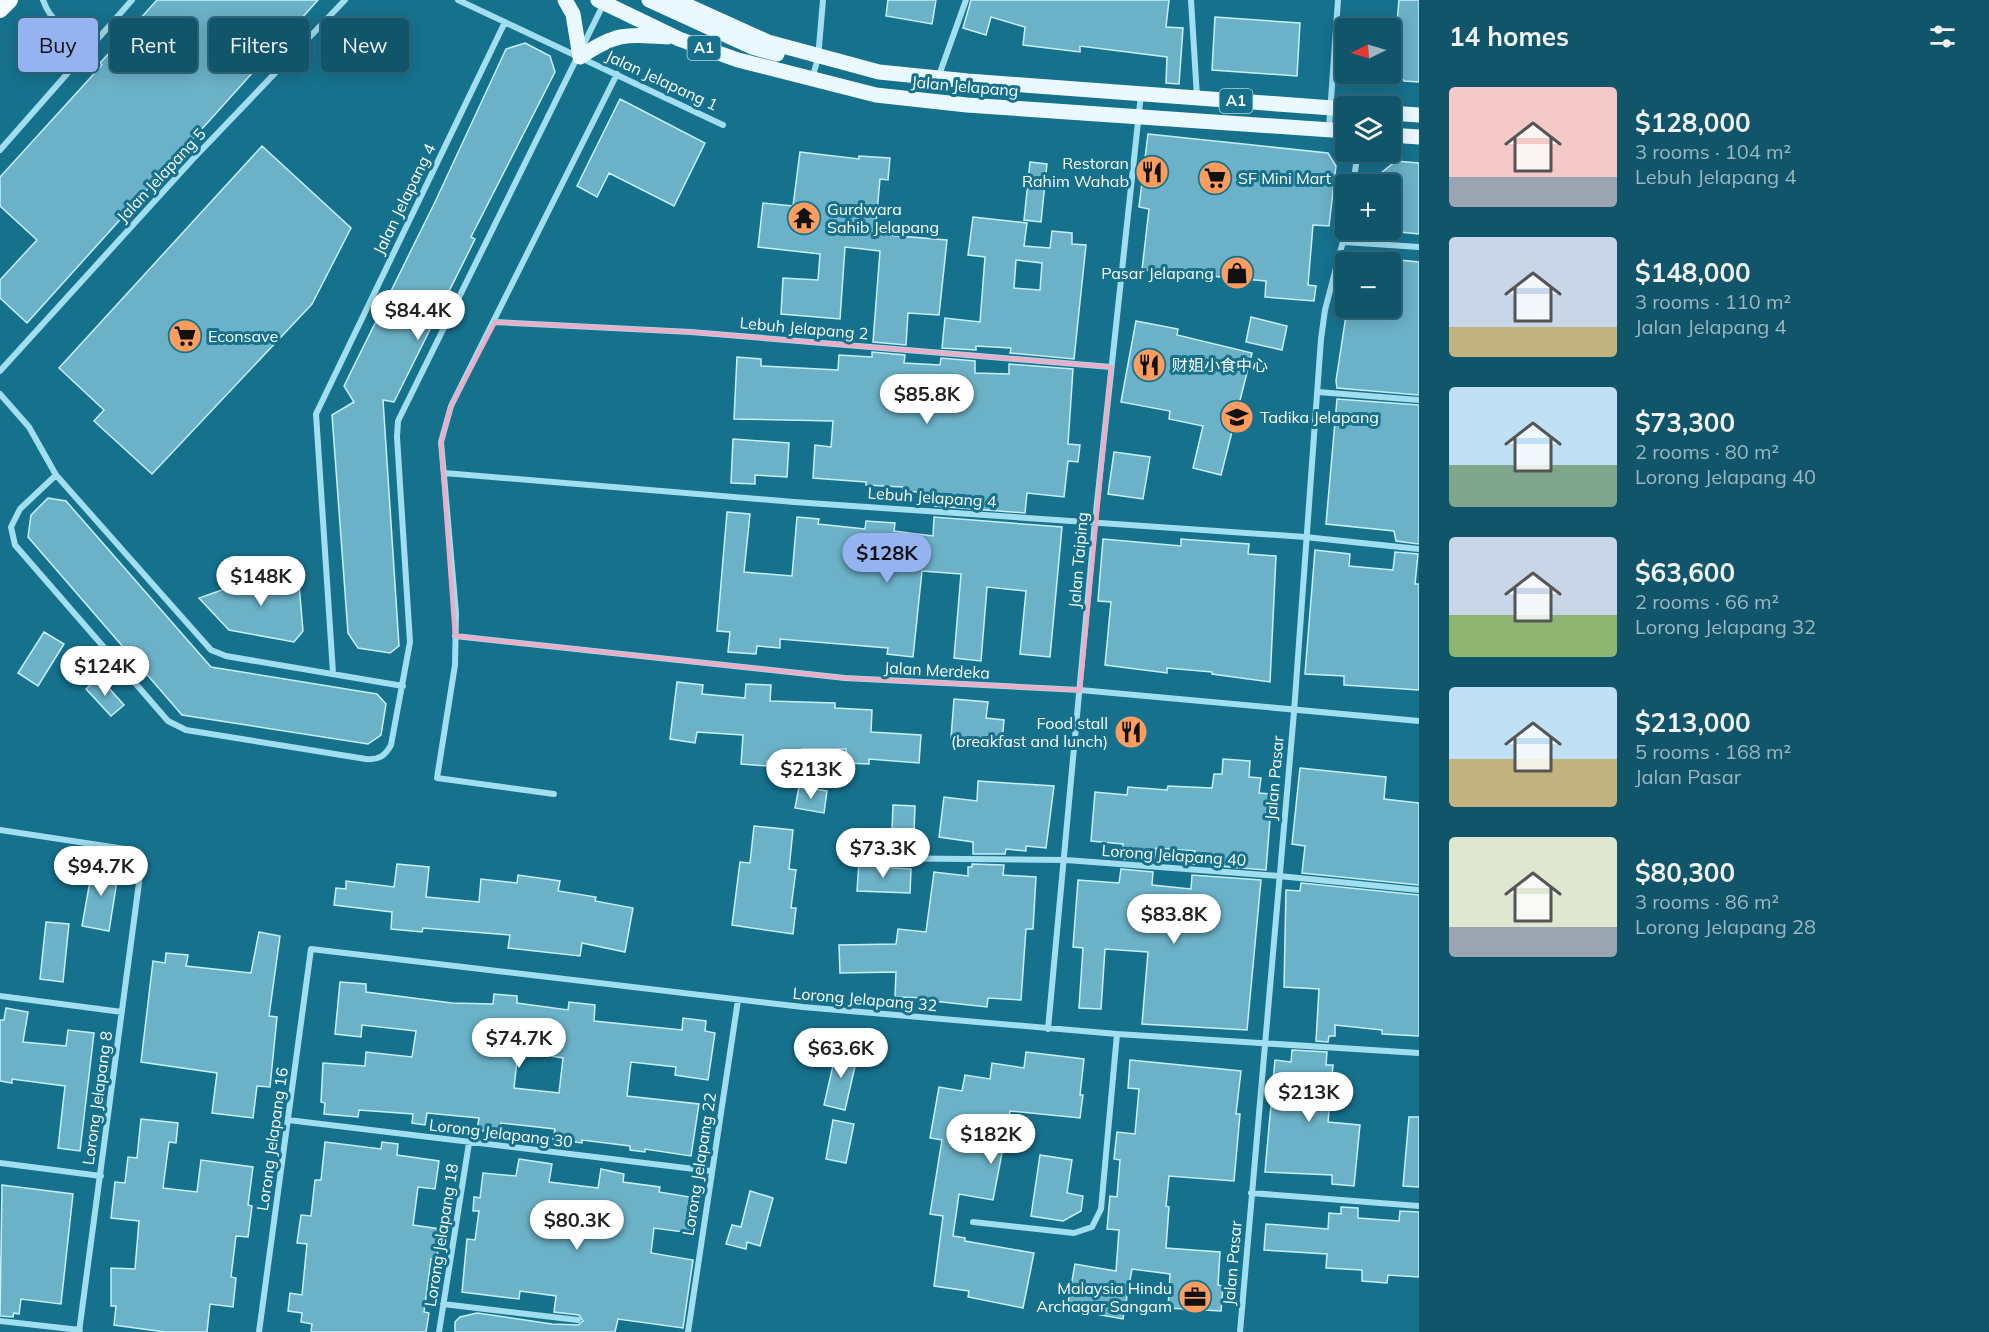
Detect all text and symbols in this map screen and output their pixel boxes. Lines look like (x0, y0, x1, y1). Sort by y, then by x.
chip: Buy (18, 18, 98, 72)
chip: Rent (110, 18, 197, 72)
chip: Filters (209, 18, 309, 72)
chip: New (321, 18, 409, 72)
north arrow (1335, 18, 1401, 84)
map controls (1335, 18, 1401, 318)
text: 14 homes (1449, 20, 1569, 53)
icon: filters (1926, 20, 1959, 53)
road number: A1 (688, 36, 720, 60)
street label: Jalan Jelapang 1 (603, 45, 721, 115)
street label: Jalan Jelapang (911, 71, 1019, 101)
road number: A1 (1220, 89, 1252, 113)
button: layers (1335, 96, 1401, 162)
text: $128,000 (1635, 106, 1751, 139)
icon: home (1497, 111, 1569, 183)
street label: Jalan Jelapang 5 (112, 124, 210, 226)
text: 3 rooms · 104 m² (1635, 139, 1791, 164)
street label: Jalan Jelapang 4 (368, 140, 440, 258)
place label: Restoran Rahim Wahab (1022, 153, 1129, 191)
restaurant icon: Restoran Rahim Wahab (1134, 154, 1170, 190)
supermarket icon: SF Mini Mart (1197, 160, 1233, 196)
text: Lebuh Jelapang 4 (1635, 164, 1796, 189)
place label: SF Mini Mart (1238, 168, 1332, 188)
button: + (1335, 174, 1401, 240)
place label: Gurdwara Sahib Jelapang (827, 199, 939, 237)
temple icon: Gurdwara Sahib Jelapang (786, 200, 822, 236)
button: − (1335, 252, 1401, 318)
shop icon: Pasar Jelapang (1219, 255, 1255, 291)
text: $148,000 (1635, 256, 1751, 289)
icon: home (1497, 261, 1569, 333)
place label: Pasar Jelapang (1101, 263, 1214, 283)
text: 3 rooms · 110 m² (1635, 289, 1791, 314)
pin: $84.4K (369, 290, 467, 341)
text: $84.4K (385, 297, 451, 322)
street label: Lebuh Jelapang 2 (739, 312, 869, 344)
text: Jalan Jelapang 4 (1635, 314, 1787, 339)
supermarket icon: Econsave (167, 318, 203, 354)
place label: Econsave (208, 326, 278, 346)
restaurant icon: 财姐小食中心 (1131, 347, 1167, 383)
place label: 财姐小食中心 (1172, 355, 1268, 375)
pin: $85.8K (878, 374, 976, 425)
text: $85.8K (894, 381, 960, 406)
school or university icon: Tadika Jelapang (1219, 399, 1255, 435)
text: $73,300 (1635, 406, 1735, 439)
place label: Tadika Jelapang (1260, 407, 1379, 427)
icon: home (1497, 411, 1569, 483)
text: 2 rooms · 80 m² (1635, 439, 1779, 464)
text: Lorong Jelapang 40 (1635, 464, 1816, 489)
street label: Lebuh Jelapang 4 (867, 483, 997, 512)
street label: Jalan Taiping (1064, 511, 1092, 609)
pin: $128K (845, 533, 929, 584)
text: $128K (856, 540, 918, 565)
pin: $148K (219, 556, 303, 607)
text: $63,600 (1635, 556, 1735, 589)
icon: home (1497, 561, 1569, 633)
text: $148K (230, 563, 292, 588)
text: 2 rooms · 66 m² (1635, 589, 1779, 614)
text: Lorong Jelapang 32 (1635, 614, 1816, 639)
pin: $124K (63, 646, 147, 697)
text: $124K (74, 653, 136, 678)
street label: Jalan Merdeka (884, 657, 990, 683)
text: $213,000 (1635, 706, 1751, 739)
icon: home (1497, 711, 1569, 783)
place label: Food stall (breakfast and lunch) (951, 713, 1108, 751)
restaurant icon: Food stall (breakfast and lunch) (1113, 714, 1149, 750)
street label: Jalan Pasar (1260, 735, 1288, 821)
text: 5 rooms · 168 m² (1635, 739, 1791, 764)
pin: $213K (769, 749, 853, 800)
text: $213K (780, 756, 842, 781)
text: Jalan Pasar (1635, 764, 1741, 789)
pin: $73.3K (834, 828, 932, 879)
text: $73.3K (850, 835, 916, 860)
street label: Lorong Jelapang 40 (1101, 840, 1247, 870)
pin: $94.7K (52, 846, 150, 897)
text: $94.7K (68, 853, 134, 878)
text: $80,300 (1635, 856, 1735, 889)
icon: home (1497, 861, 1569, 933)
text: 3 rooms · 86 m² (1635, 889, 1779, 914)
pin: $83.8K (1125, 894, 1223, 945)
text: $83.8K (1141, 901, 1207, 926)
text: Lorong Jelapang 28 (1635, 914, 1816, 939)
street label: Lorong Jelapang 32 (792, 983, 938, 1015)
pin: $74.7K (470, 1018, 568, 1069)
text: $74.7K (486, 1025, 552, 1050)
pin: $63.6K (792, 1028, 890, 1079)
street label: Lorong Jelapang 8 (78, 1030, 116, 1166)
text: $63.6K (808, 1035, 874, 1060)
street label: Lorong Jelapang 16 (252, 1066, 292, 1212)
pin: $213K (1267, 1072, 1351, 1123)
text: $213K (1278, 1079, 1340, 1104)
street label: Lorong Jelapang 22 (678, 1091, 720, 1237)
street label: Lorong Jelapang 30 (428, 1114, 574, 1152)
pin: $182K (949, 1114, 1033, 1165)
text: $182K (960, 1121, 1022, 1146)
street label: Lorong Jelapang 18 (420, 1162, 462, 1308)
pin: $80.3K (528, 1200, 626, 1251)
text: $80.3K (544, 1207, 610, 1232)
street label: Jalan Pasar (1218, 1220, 1246, 1306)
place label: Malaysia Hindu Archagar Sangam (1036, 1278, 1172, 1316)
office icon: Malaysia Hindu Archagar Sangam (1177, 1279, 1213, 1315)

